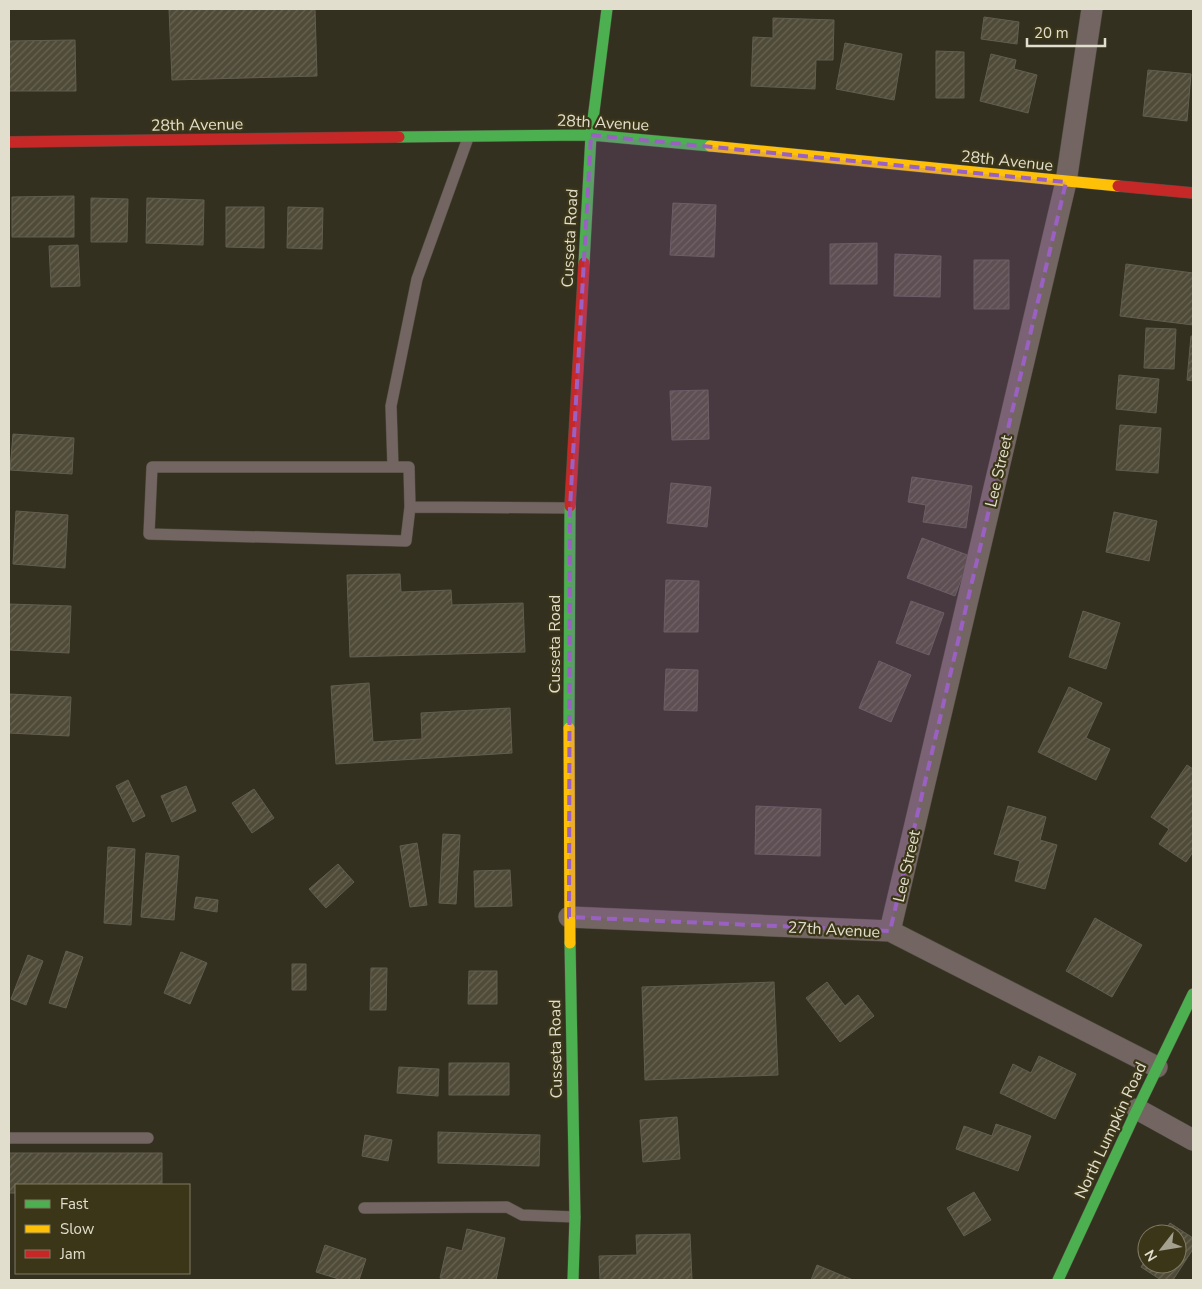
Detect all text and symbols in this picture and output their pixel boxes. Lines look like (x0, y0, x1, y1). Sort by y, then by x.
scale bar (1027, 15, 1104, 47)
text: 20 m (1034, 23, 1069, 43)
street label: 28th Avenue (556, 110, 650, 136)
street label: 28th Avenue (151, 113, 243, 137)
street label: 28th Avenue (960, 145, 1054, 177)
street label: Cusseta Road (556, 188, 584, 288)
street label: Lee Street (980, 433, 1018, 509)
street label: Cusseta Road (544, 595, 566, 693)
street label: Lee Street (888, 828, 926, 904)
street label: 27th Avenue (787, 917, 881, 943)
street label: Cusseta Road (544, 999, 568, 1099)
street label: North Lumpkin Road (1070, 1059, 1152, 1202)
legend (15, 1184, 190, 1274)
text: Fast (60, 1194, 89, 1214)
text: Slow (60, 1219, 95, 1239)
north arrow (1137, 1224, 1187, 1274)
text: Jam (59, 1244, 86, 1264)
text: N (1140, 1246, 1162, 1265)

